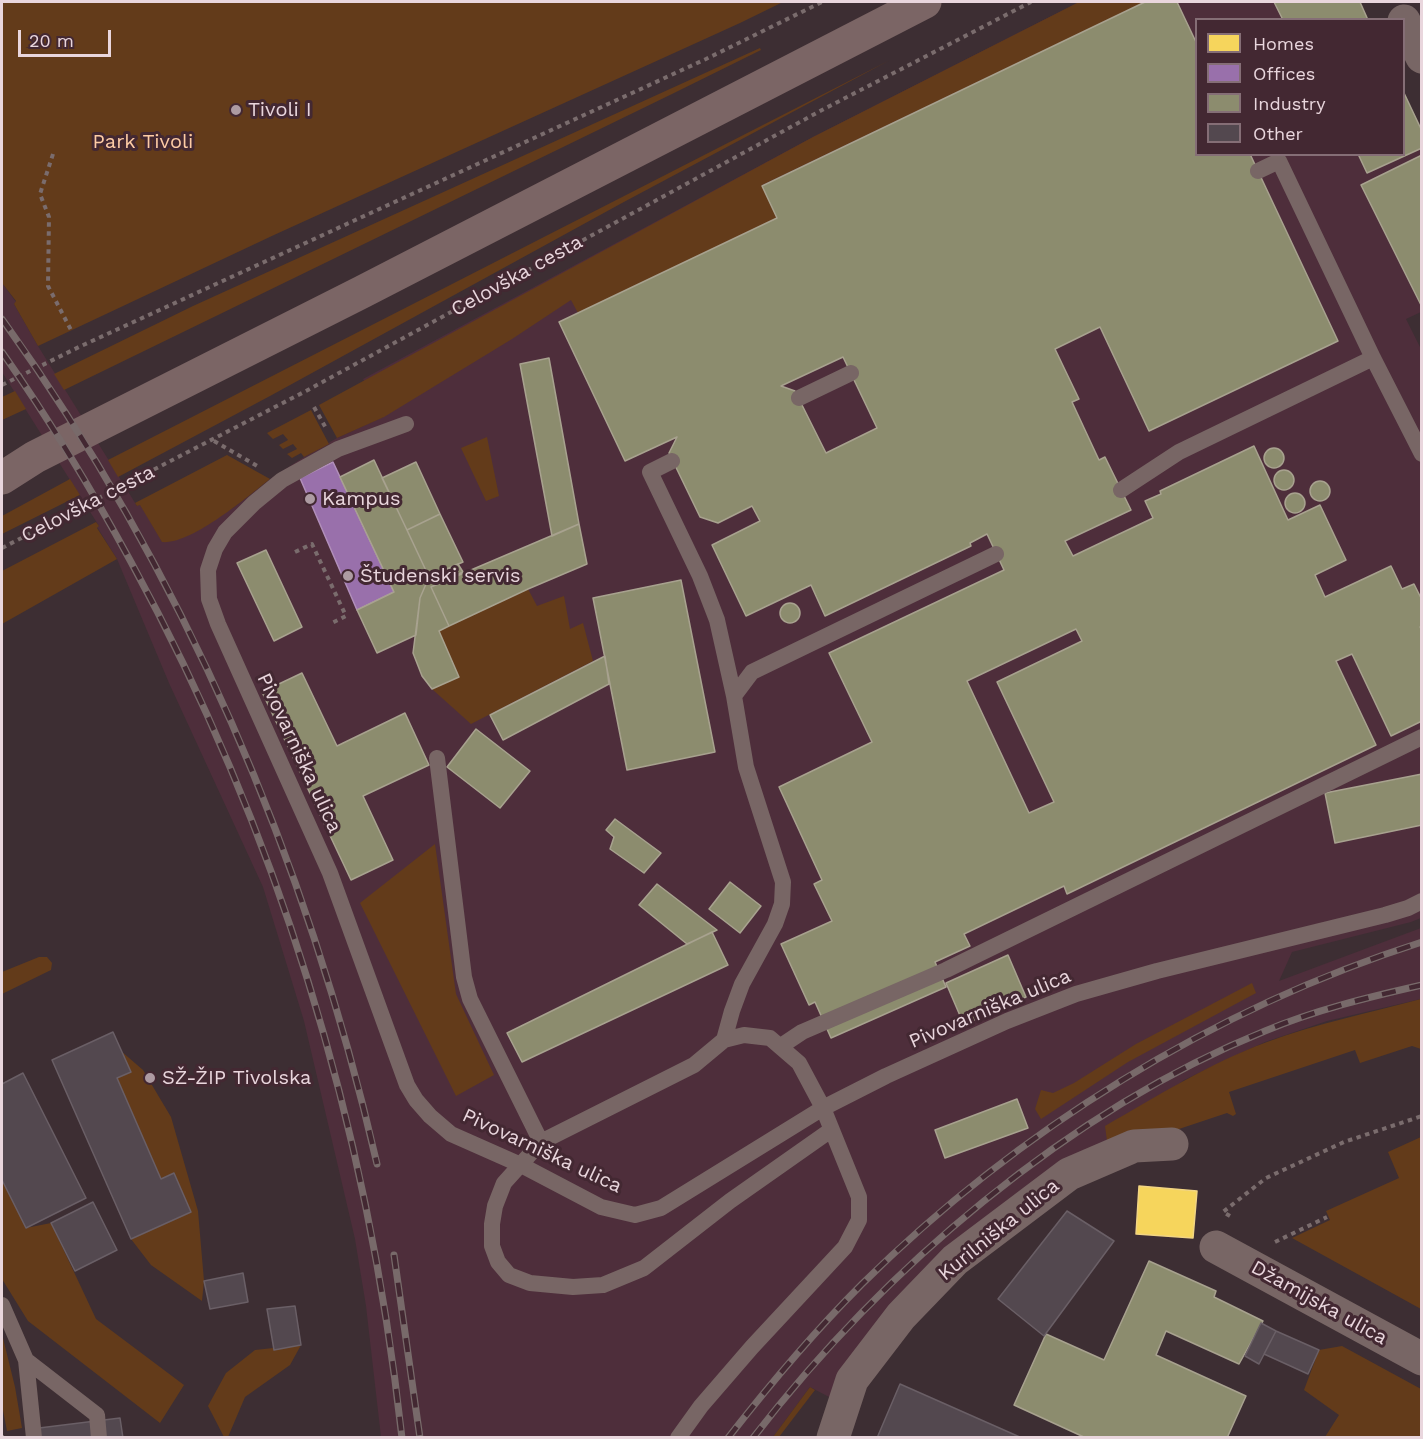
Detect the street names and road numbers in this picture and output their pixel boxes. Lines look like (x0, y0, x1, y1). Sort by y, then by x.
street label: Celovška cesta (447, 230, 587, 322)
street label: Celovška cesta (17, 460, 159, 548)
street label: Pivovarniška ulica (251, 669, 347, 837)
street label: Pivovarniška ulica (906, 964, 1074, 1054)
street label: Pivovarniška ulica (458, 1103, 626, 1199)
street label: Kurilniška ulica (934, 1174, 1064, 1286)
street label: Džamijska ulica (1247, 1256, 1391, 1350)

